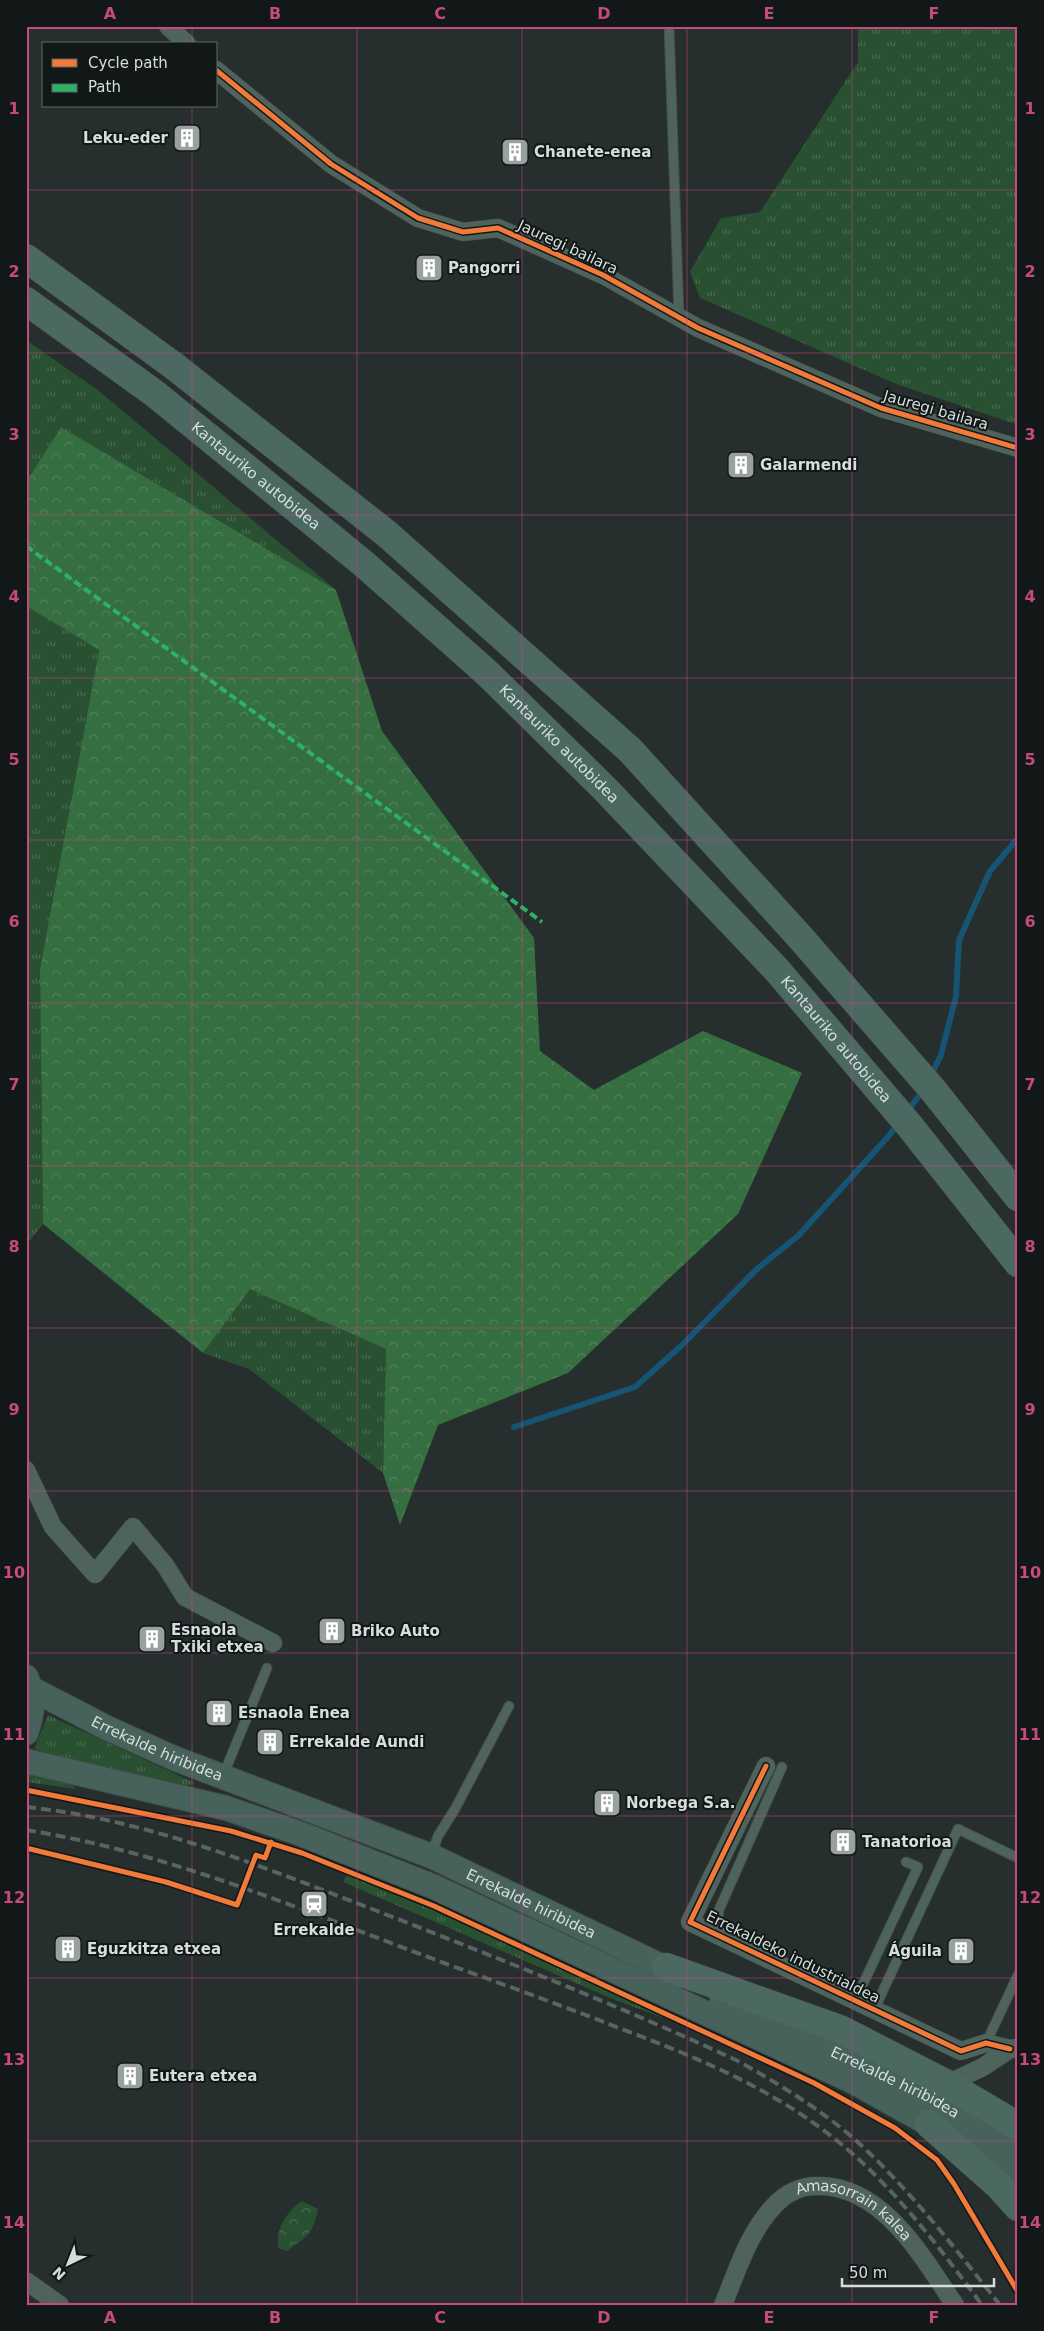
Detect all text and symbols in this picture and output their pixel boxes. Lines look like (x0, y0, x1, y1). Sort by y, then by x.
text: A (104, 4, 117, 23)
text: B (269, 4, 281, 23)
text: C (434, 4, 446, 23)
text: D (597, 4, 611, 23)
text: E (764, 4, 774, 23)
text: F (929, 4, 939, 23)
legend (42, 42, 218, 108)
text: Cycle path (88, 54, 168, 72)
text: Path (88, 78, 121, 96)
text: 1 (8, 99, 20, 118)
text: 1 (1024, 99, 1036, 118)
building icon: Leku-eder (172, 123, 202, 153)
place label: Leku-eder (83, 129, 169, 147)
building icon: Chanete-enea (500, 137, 530, 167)
place label: Chanete-enea (534, 143, 651, 161)
street label: Jauregi bailara (514, 216, 621, 278)
building icon: Pangorri (414, 253, 444, 283)
place label: Pangorri (448, 259, 520, 277)
text: 2 (8, 262, 20, 281)
text: 2 (1024, 262, 1036, 281)
street label: Jauregi bailara (881, 386, 991, 434)
street label: Kantauriko autobidea (188, 418, 324, 534)
text: 3 (8, 425, 20, 444)
text: 3 (1024, 425, 1036, 444)
building icon: Galarmendi (726, 450, 756, 480)
place label: Galarmendi (760, 456, 857, 474)
text: 4 (8, 587, 20, 606)
text: 4 (1024, 587, 1036, 606)
street label: Kantauriko autobidea (496, 681, 623, 807)
text: 5 (8, 750, 20, 769)
text: 5 (1024, 750, 1036, 769)
text: 6 (8, 912, 20, 931)
text: 6 (1024, 912, 1036, 931)
street label: Kantauriko autobidea (777, 972, 895, 1106)
text: 7 (8, 1075, 20, 1094)
text: 7 (1024, 1075, 1036, 1094)
text: 8 (8, 1237, 20, 1256)
text: 8 (1024, 1237, 1036, 1256)
text: 9 (8, 1400, 20, 1419)
text: 9 (1024, 1400, 1036, 1419)
text: 10 (3, 1563, 25, 1582)
text: 10 (1019, 1563, 1041, 1582)
building icon: Briko Auto (317, 1616, 347, 1646)
place label: Esnaola Txiki etxea (171, 1621, 264, 1656)
place label: Briko Auto (351, 1622, 440, 1640)
building icon: Esnaola Txiki etxea (137, 1624, 167, 1654)
building icon: Esnaola Enea (204, 1698, 234, 1728)
place label: Esnaola Enea (238, 1704, 350, 1722)
street label: Errekalde hiribidea (88, 1712, 225, 1785)
text: 11 (3, 1725, 25, 1744)
text: 11 (1019, 1725, 1041, 1744)
building icon: Errekalde Aundi (255, 1727, 285, 1757)
place label: Errekalde Aundi (289, 1733, 424, 1751)
building icon: Norbega S.a. (592, 1788, 622, 1818)
place label: Norbega S.a. (626, 1794, 736, 1812)
building icon: Tanatorioa (828, 1827, 858, 1857)
place label: Tanatorioa (862, 1833, 952, 1851)
street label: Errekalde hiribidea (463, 1865, 599, 1942)
text: 12 (3, 1888, 25, 1907)
text: 12 (1019, 1888, 1041, 1907)
station icon: Errekalde (299, 1889, 329, 1919)
street label: Errekaldeko industrialdea (703, 1907, 883, 2007)
place label: Errekalde (273, 1921, 355, 1939)
building icon: Eguzkitza etxea (53, 1934, 83, 1964)
building icon: Águila (946, 1936, 976, 1966)
place label: Eguzkitza etxea (87, 1940, 221, 1958)
place label: Águila (889, 1941, 942, 1960)
street label: Errekalde hiribidea (828, 2043, 963, 2122)
text: 13 (3, 2050, 25, 2069)
text: 13 (1019, 2050, 1041, 2069)
building icon: Eutera etxea (115, 2061, 145, 2091)
place label: Eutera etxea (149, 2067, 257, 2085)
street label: Amasorrain kalea (793, 2177, 916, 2245)
text: 14 (3, 2213, 25, 2232)
text: 14 (1019, 2213, 1041, 2232)
north arrow (42, 2238, 92, 2288)
scale bar (842, 2256, 994, 2288)
text: N (49, 2264, 69, 2283)
text: 50 m (849, 2264, 887, 2282)
text: A (104, 2308, 117, 2327)
text: B (269, 2308, 281, 2327)
text: C (434, 2308, 446, 2327)
text: D (597, 2308, 611, 2327)
text: E (764, 2308, 774, 2327)
text: F (929, 2308, 939, 2327)

